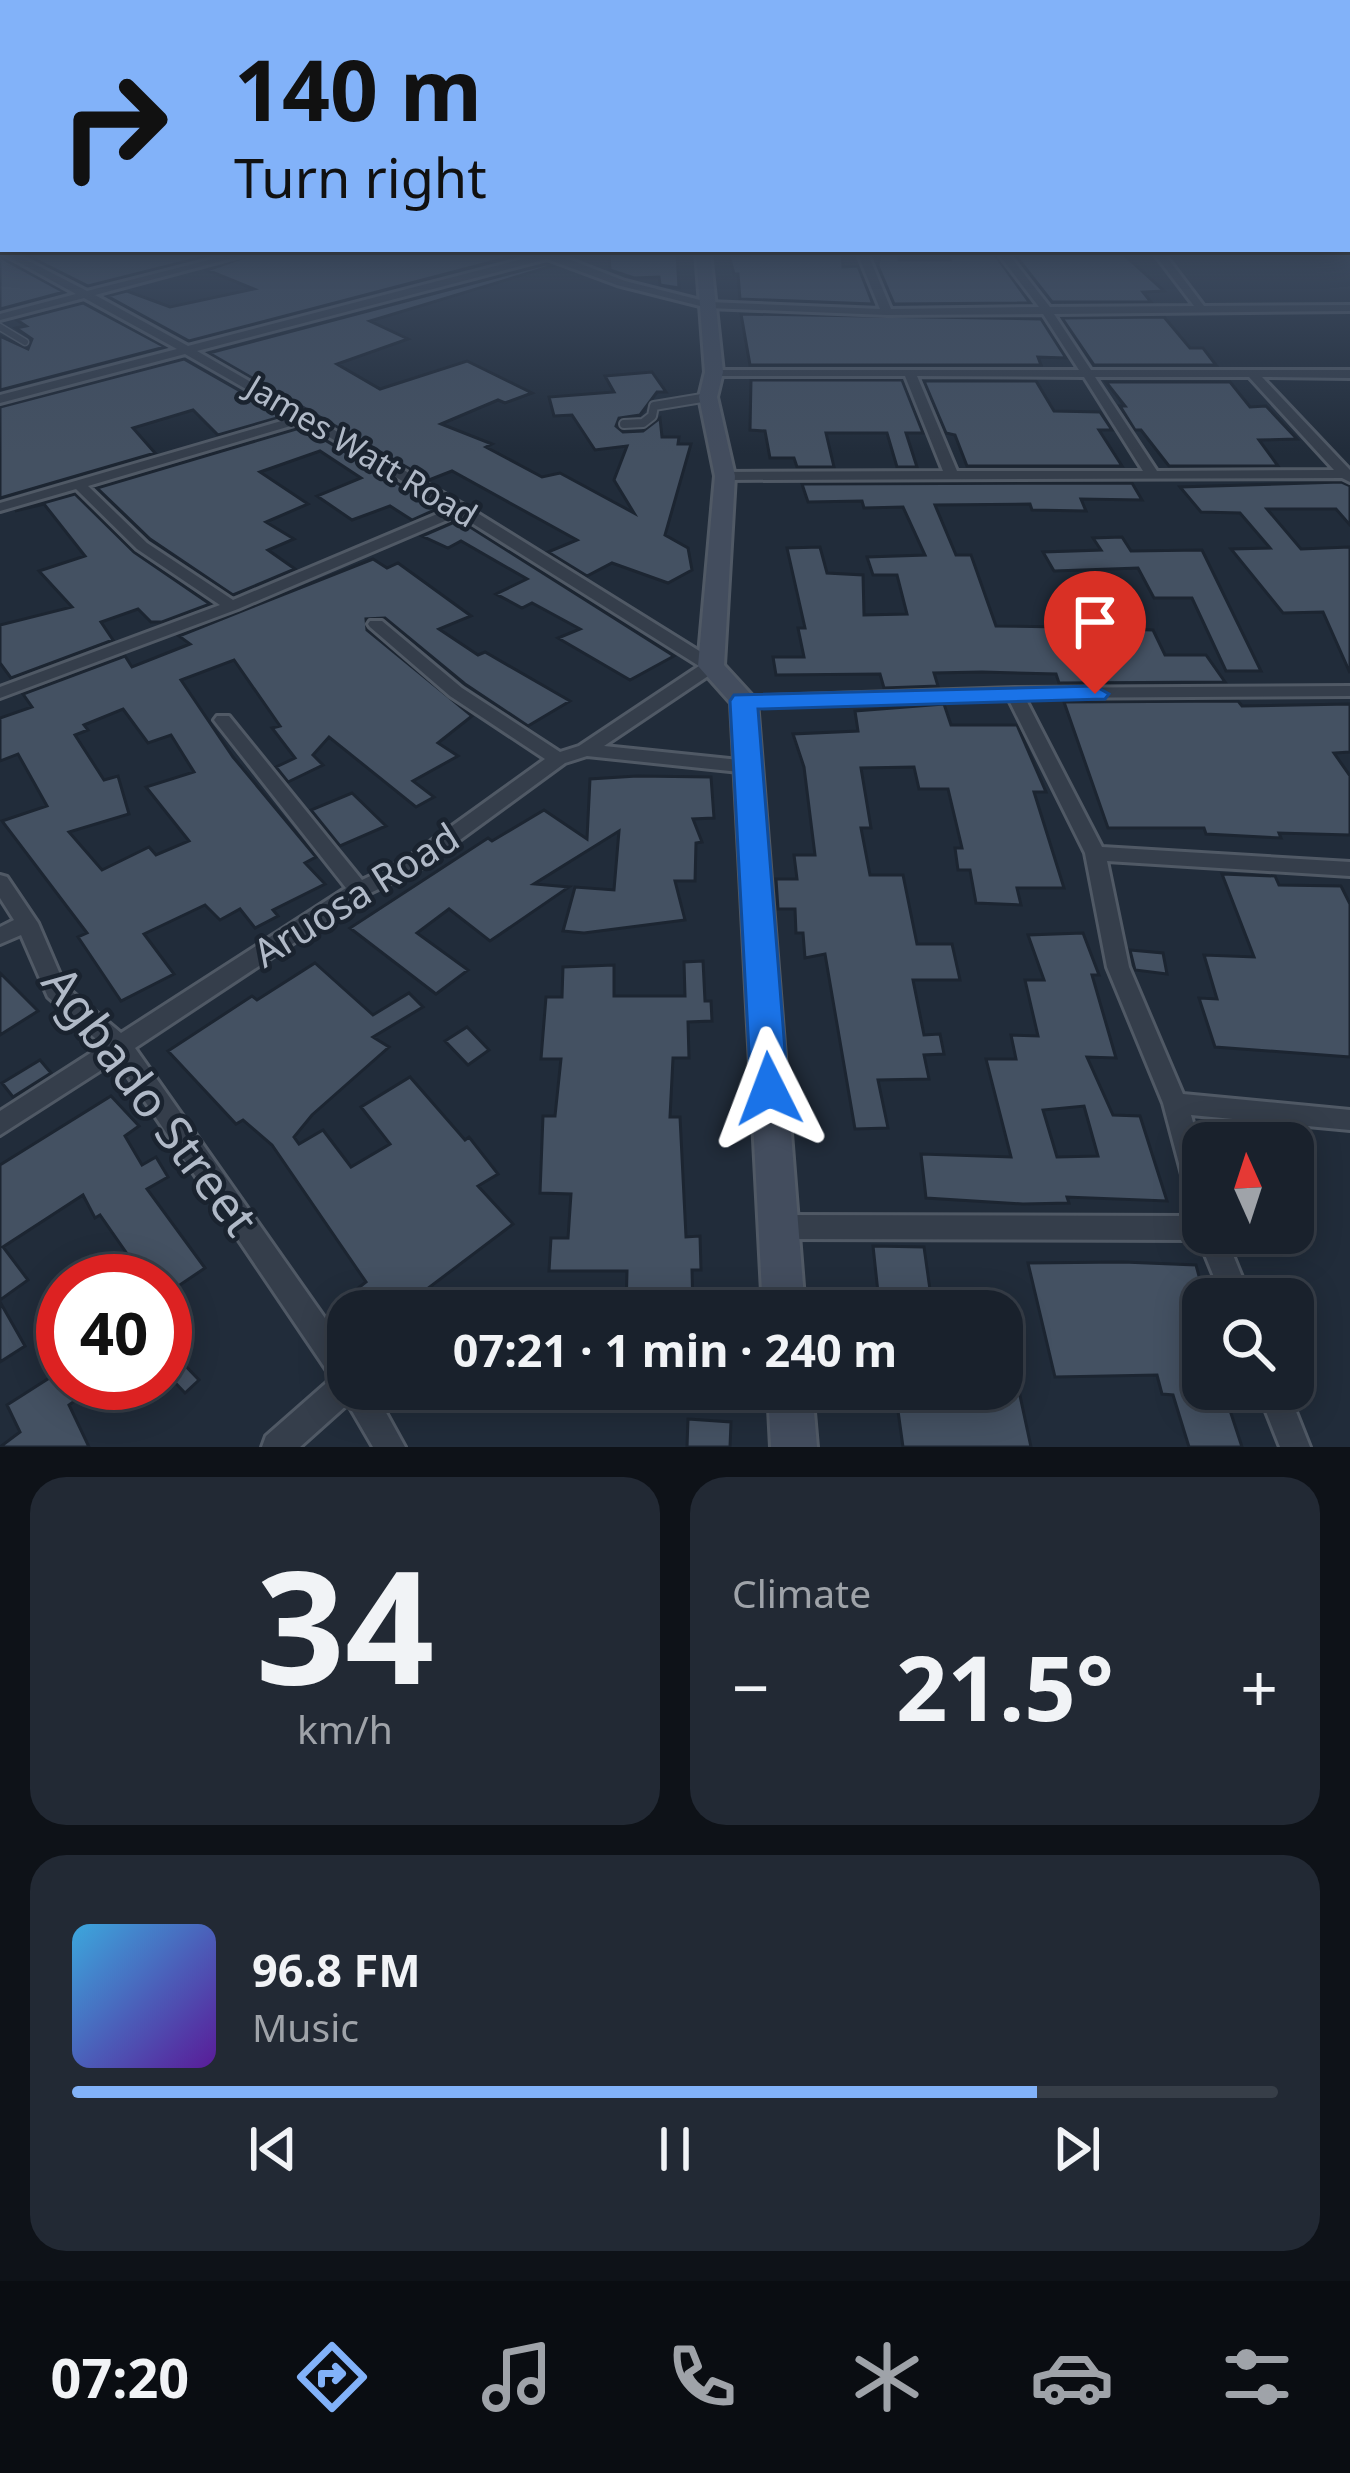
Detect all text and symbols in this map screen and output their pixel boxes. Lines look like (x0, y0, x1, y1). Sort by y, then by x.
text: 140 m (234, 31, 482, 146)
icon: right (36, 48, 192, 204)
text: Turn right (234, 140, 487, 214)
street label: James Watt Road (236, 362, 486, 537)
pin (1044, 571, 1146, 694)
icon: arrive (1062, 589, 1128, 655)
street label: Aruosa Road (242, 809, 468, 978)
street label: Agbado Street (28, 952, 274, 1248)
position arrow (706, 1026, 832, 1152)
north arrow (1182, 1122, 1314, 1254)
map controls (1182, 1122, 1314, 1410)
speed limit sign: 40 (36, 1254, 192, 1410)
button: search (1182, 1278, 1314, 1410)
text: 07:21 · 1 min · 240 m (453, 1319, 897, 1380)
text: 34 (256, 1517, 434, 1730)
text: Climate (732, 1566, 871, 1619)
text: 21.5° (896, 1625, 1114, 1747)
text: − (732, 1641, 770, 1731)
text: + (1240, 1641, 1278, 1731)
text: km/h (297, 1702, 393, 1755)
text: 96.8 FM (252, 1939, 421, 2000)
text: Music (252, 2000, 359, 2053)
icon: previous (240, 2116, 306, 2182)
icon: pause (642, 2116, 708, 2182)
icon: next (1044, 2116, 1110, 2182)
icon: directions (290, 2335, 374, 2419)
icon: music (475, 2335, 559, 2419)
icon: phone (660, 2335, 744, 2419)
icon: climate (845, 2335, 929, 2419)
icon: car (1030, 2335, 1114, 2419)
icon: filters (1215, 2335, 1299, 2419)
text: 07:20 (51, 2340, 189, 2414)

